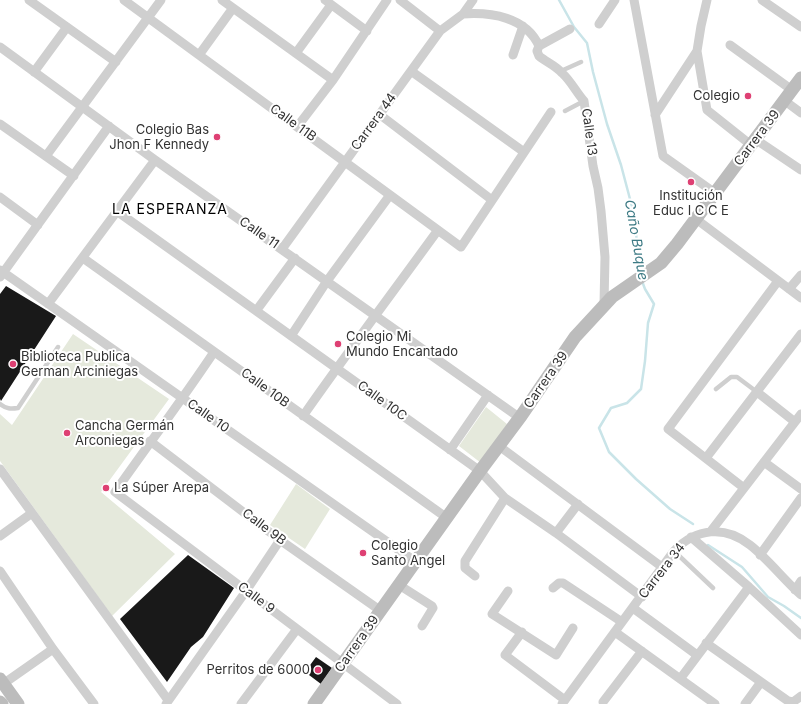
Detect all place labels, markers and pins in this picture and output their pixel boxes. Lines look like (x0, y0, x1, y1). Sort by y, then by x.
place label: Colegio (693, 88, 740, 104)
marker: Colegio (743, 91, 753, 101)
place label: Colegio Bas Jhon F Kennedy (109, 122, 209, 153)
marker: Colegio Bas Jhon F Kennedy (212, 132, 222, 142)
marker: Institución Educ I C C E (686, 177, 696, 187)
place label: Institución Educ I C C E (653, 188, 729, 219)
place label: Colegio Mi Mundo Encantado (346, 329, 458, 360)
marker: Colegio Mi Mundo Encantado (333, 339, 343, 349)
place label: Biblioteca Publica German Arciniegas (21, 349, 138, 380)
marker: Biblioteca Publica German Arciniegas (8, 359, 18, 369)
place label: Cancha Germán Arconiegas (75, 418, 174, 449)
marker: Cancha Germán Arconiegas (62, 428, 72, 438)
place label: La Súper Arepa (114, 480, 209, 496)
marker: La Súper Arepa (101, 483, 111, 493)
place label: Colegio Santo Angel (371, 538, 445, 569)
marker: Colegio Santo Angel (358, 548, 368, 558)
place label: Perritos de 6000 (207, 662, 310, 678)
marker: Perritos de 6000 (313, 665, 323, 675)

